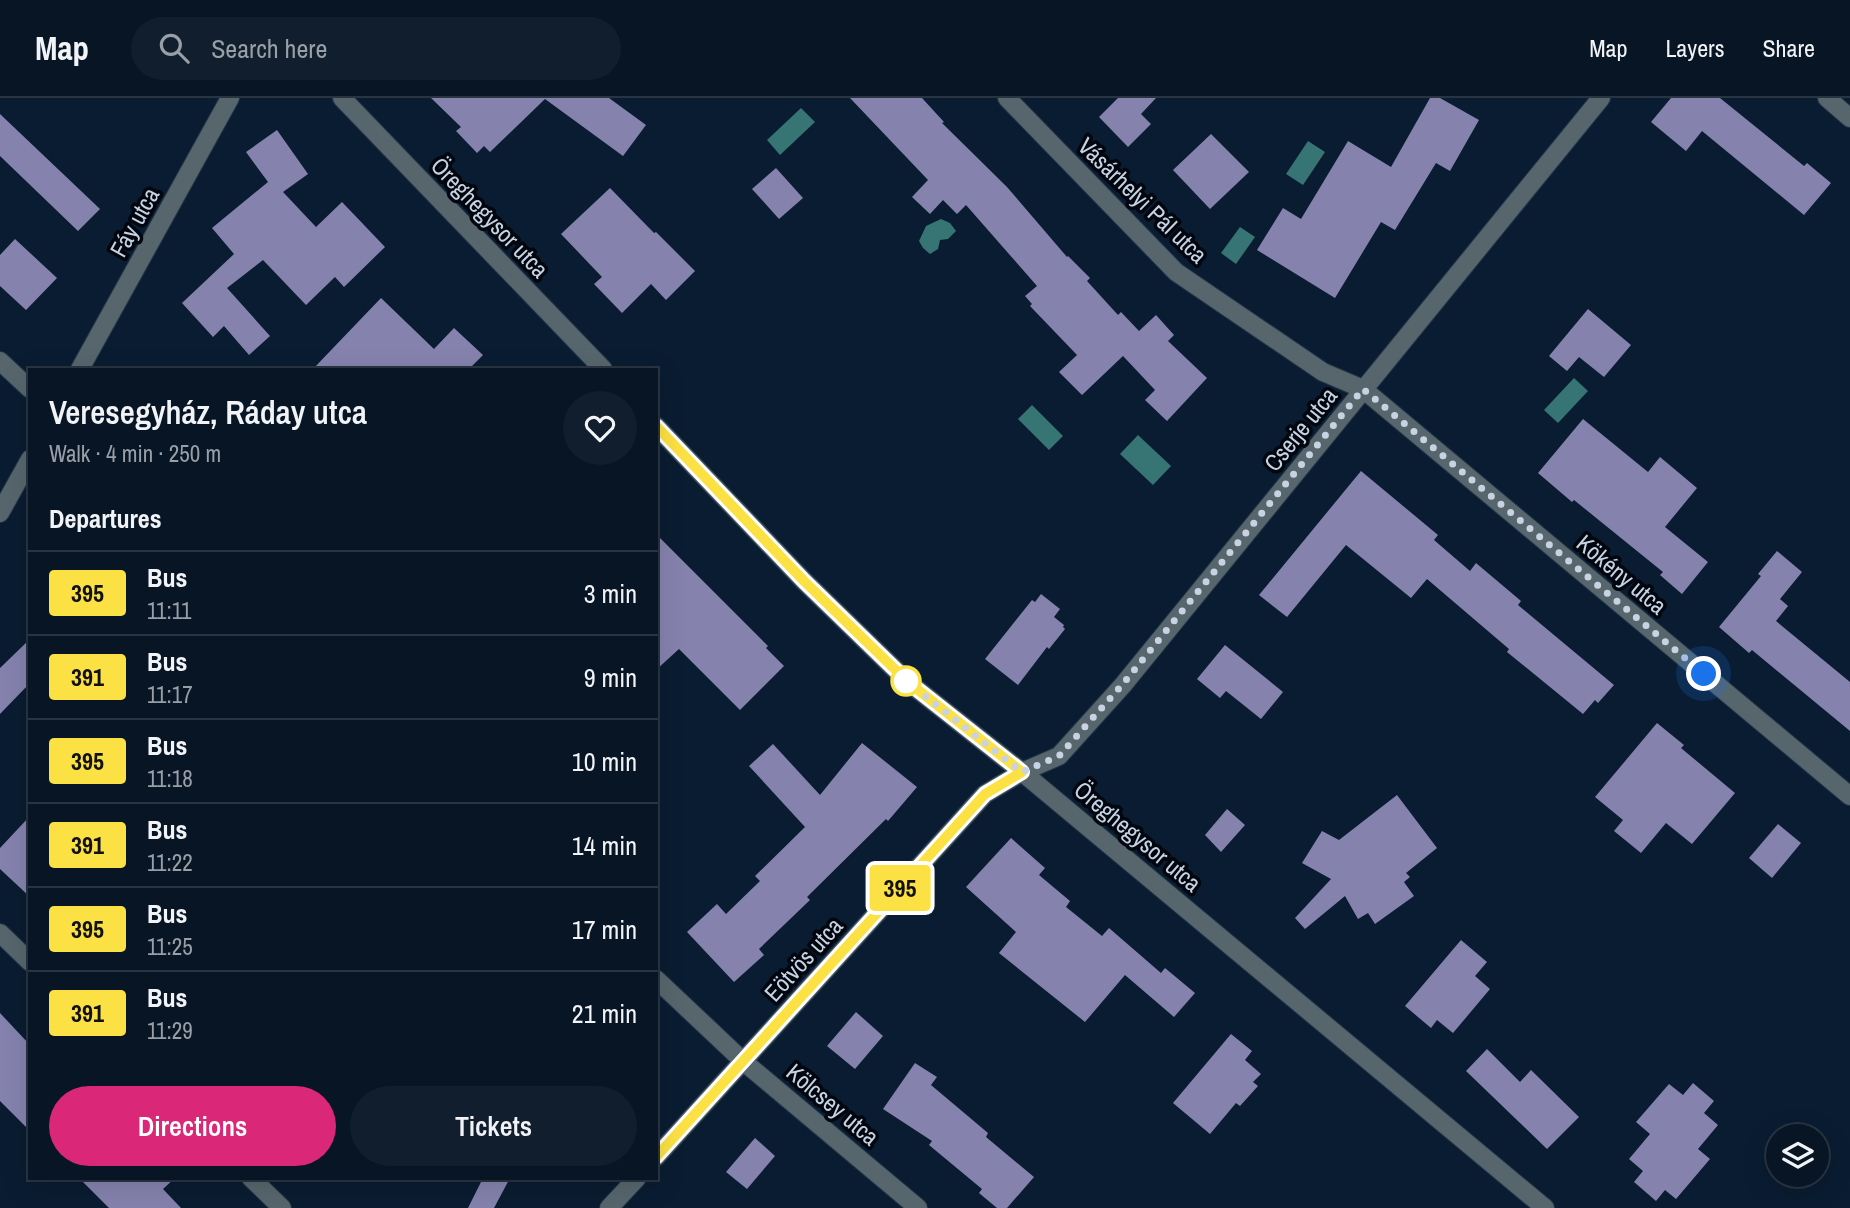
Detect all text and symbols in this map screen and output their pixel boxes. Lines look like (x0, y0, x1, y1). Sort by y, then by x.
search box (131, 17, 621, 80)
text: Map (35, 26, 89, 70)
icon: search (155, 29, 193, 67)
text: Search here (211, 31, 327, 66)
text: Map (1589, 32, 1627, 64)
text: Layers (1665, 32, 1724, 64)
text: Share (1762, 32, 1815, 64)
street label: Vásárhelyi Pál utca (1071, 130, 1215, 270)
street label: Öreghegysor utca (424, 150, 556, 284)
street label: Fáy utca (102, 182, 166, 262)
street label: Cserje utca (1256, 380, 1344, 478)
text: Veresegyház, Ráday utca (49, 390, 367, 434)
button: heart (563, 391, 637, 465)
text: Walk · 4 min · 250 m (49, 438, 221, 469)
text: Departures (49, 501, 162, 536)
street label: Kökény utca (1570, 527, 1674, 621)
text: Bus (147, 560, 187, 595)
text: 3 min (584, 576, 637, 611)
text: 395 (71, 577, 104, 609)
text: 11:11 (147, 595, 191, 626)
text: Bus (147, 644, 187, 679)
your location (1686, 656, 1721, 691)
text: 9 min (584, 660, 637, 695)
text: 391 (71, 661, 104, 693)
unlabelled marker (891, 666, 921, 696)
text: 11:17 (147, 679, 193, 710)
text: Bus (147, 728, 187, 763)
text: 10 min (572, 744, 637, 779)
text: 395 (71, 745, 104, 777)
text: 11:18 (147, 763, 193, 794)
street label: Öreghegysor utca (1068, 773, 1208, 899)
text: Bus (147, 812, 187, 847)
text: 14 min (572, 828, 637, 863)
text: 391 (71, 829, 104, 861)
text: 11:22 (147, 847, 193, 878)
line badge: 395 (860, 865, 940, 911)
text: 395 (884, 872, 916, 904)
text: Bus (147, 896, 187, 931)
street label: Eötvös utca (757, 910, 849, 1008)
text: 17 min (572, 912, 637, 947)
text: 395 (71, 913, 104, 945)
text: 11:25 (147, 931, 193, 962)
text: Bus (147, 980, 187, 1015)
text: 21 min (572, 996, 637, 1031)
text: 391 (71, 997, 104, 1029)
text: 11:29 (147, 1015, 193, 1046)
street label: Kölcsey utca (780, 1056, 886, 1152)
button: Directions (49, 1086, 336, 1166)
button: Tickets (350, 1086, 637, 1166)
map controls (1766, 1124, 1829, 1187)
button: layers (1766, 1124, 1829, 1187)

